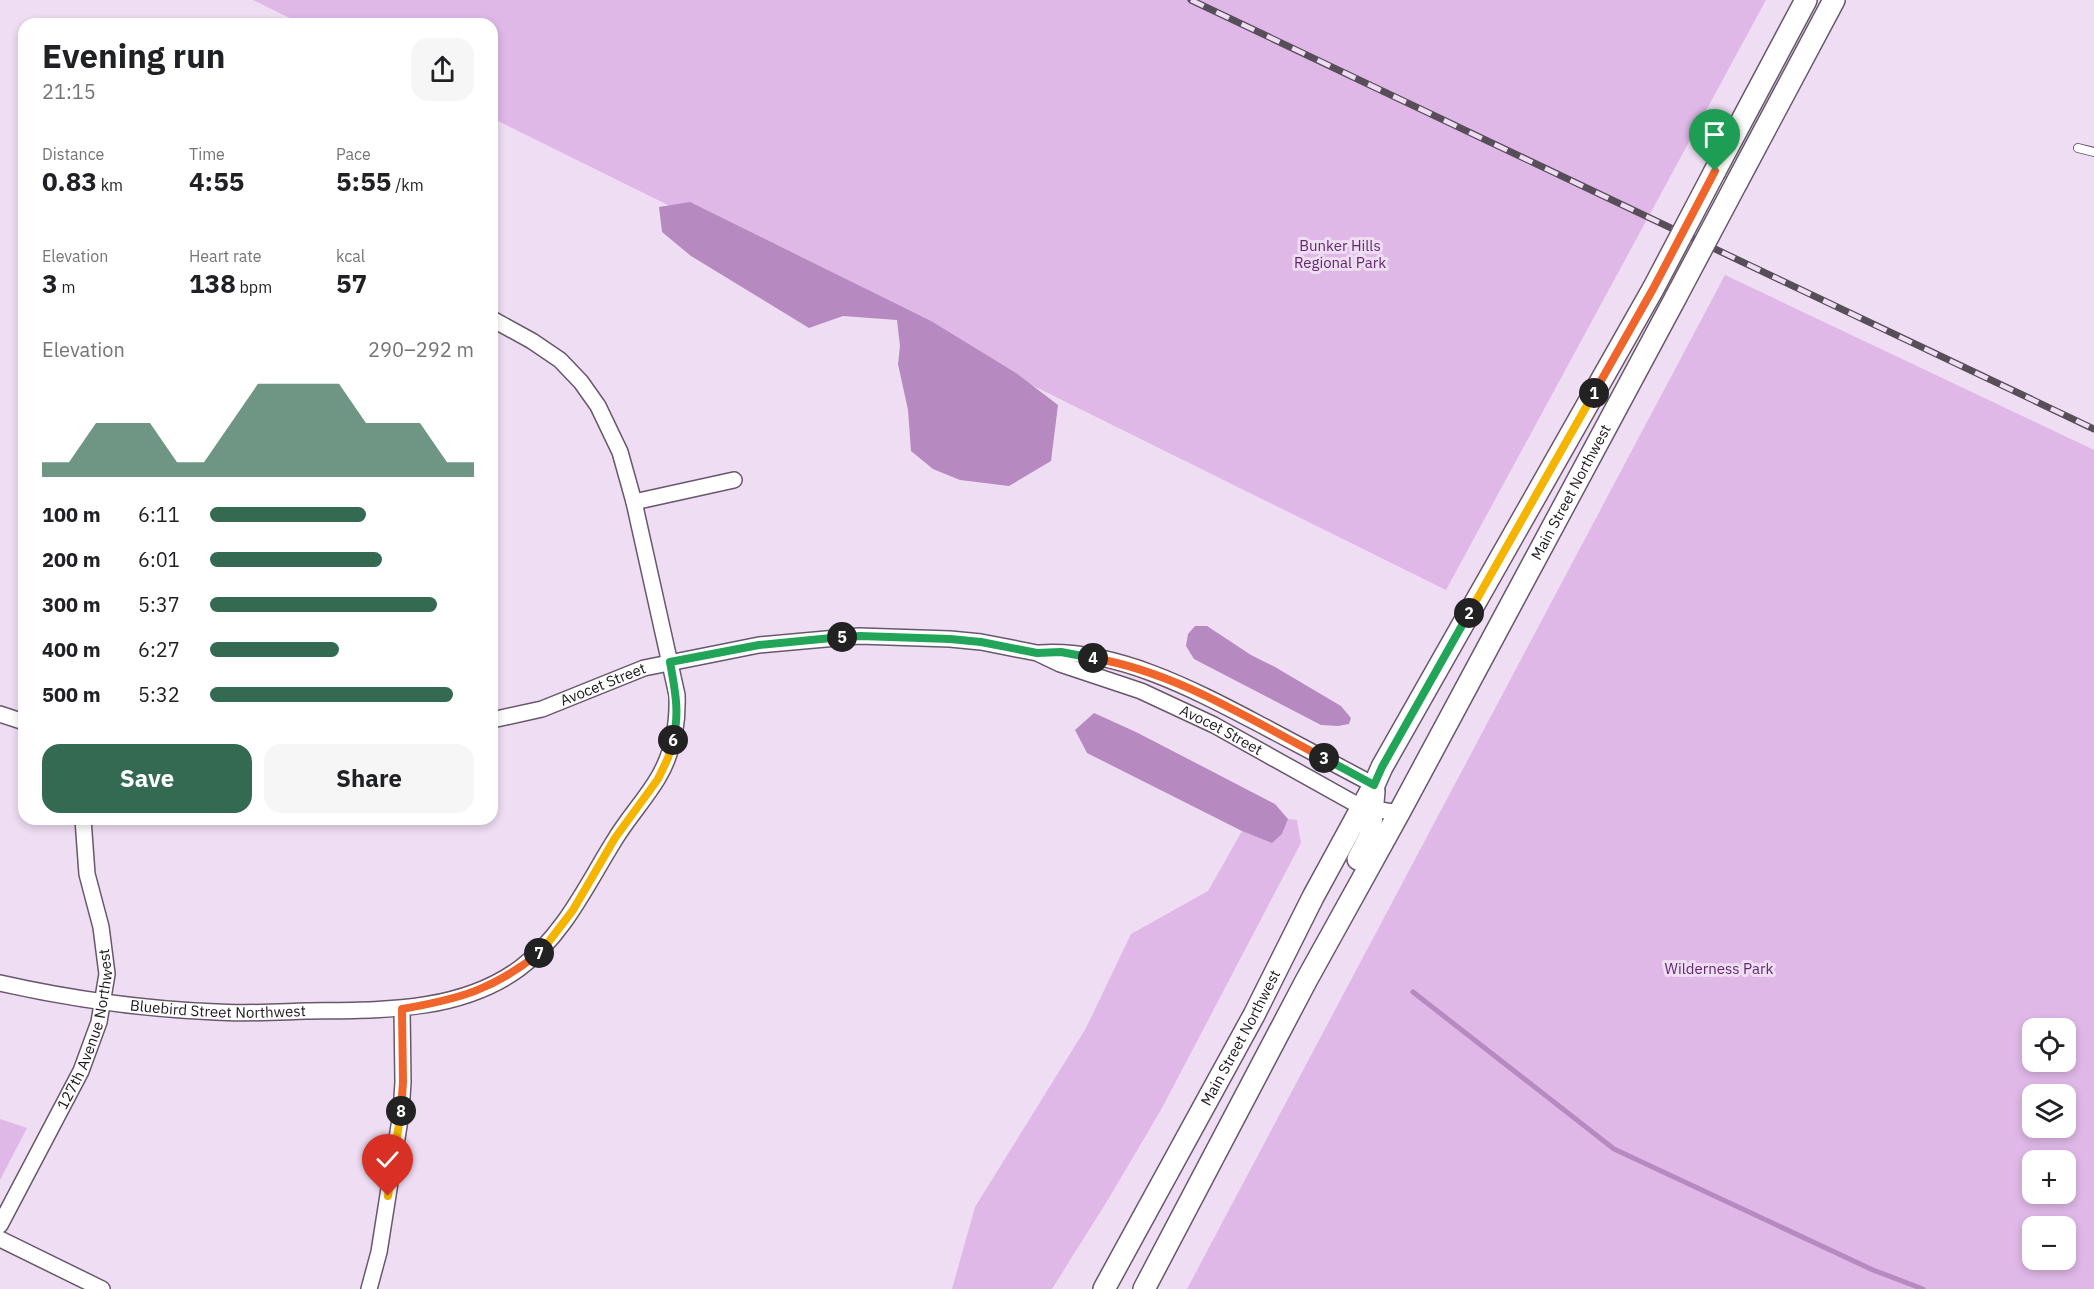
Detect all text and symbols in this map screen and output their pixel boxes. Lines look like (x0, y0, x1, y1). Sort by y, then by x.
text: Evening run (42, 34, 226, 77)
button: share (411, 38, 474, 101)
text: 21:15 (42, 78, 96, 105)
pin (1689, 109, 1740, 171)
icon: arrive (1698, 118, 1731, 151)
text: Distance (42, 144, 104, 164)
text: Time (189, 144, 225, 164)
text: Pace (336, 144, 371, 164)
text: 0.83 (42, 164, 97, 198)
text: 4:55 (189, 164, 244, 198)
text: 5:55 (336, 164, 391, 198)
text: km (97, 175, 123, 195)
text: /km (391, 175, 424, 195)
park label: Bunker Hills Regional Park (1294, 236, 1386, 272)
text: Elevation (42, 246, 108, 266)
text: Heart rate (189, 246, 262, 266)
text: kcal (336, 246, 365, 266)
text: 3 (42, 266, 58, 300)
text: 138 (189, 266, 236, 300)
text: 57 (336, 266, 367, 300)
text: m (58, 277, 75, 297)
text: bpm (236, 277, 272, 297)
text: Elevation (42, 336, 125, 363)
text: 290–292 m (368, 336, 474, 363)
pin: 1 (1579, 378, 1609, 408)
text: 1 (1589, 383, 1599, 403)
street label: Main Street Northwest (1527, 421, 1615, 563)
text: 100 m (42, 501, 101, 528)
text: 6:11 (138, 501, 180, 528)
text: 200 m (42, 546, 101, 573)
text: 6:01 (138, 546, 180, 573)
text: 300 m (42, 591, 101, 618)
text: 5:37 (138, 591, 180, 618)
pin: 2 (1454, 598, 1484, 628)
text: 2 (1464, 603, 1474, 623)
pin: 5 (827, 622, 857, 652)
text: 5 (837, 627, 847, 647)
text: 400 m (42, 636, 101, 663)
text: 6:27 (138, 636, 180, 663)
pin: 4 (1078, 643, 1108, 673)
text: 4 (1088, 648, 1098, 668)
street label: Avocet Street (557, 658, 648, 710)
text: 500 m (42, 681, 101, 708)
text: 5:32 (138, 681, 180, 708)
street label: Avocet Street (1177, 700, 1266, 759)
pin: 6 (658, 725, 688, 755)
text: 6 (668, 730, 678, 750)
pin: 3 (1309, 743, 1339, 773)
button: Save (42, 744, 252, 813)
button: Share (264, 744, 474, 813)
text: 3 (1319, 748, 1329, 768)
pin: 7 (524, 938, 554, 968)
text: 7 (534, 943, 544, 963)
street label: 127th Avenue Northwest (52, 948, 117, 1113)
park label: Wilderness Park (1665, 959, 1773, 978)
street label: Main Street Northwest (1196, 966, 1284, 1109)
street label: Bluebird Street Northwest (129, 995, 306, 1022)
map controls (2022, 1018, 2076, 1270)
button: locate (2022, 1018, 2076, 1072)
button: layers (2022, 1084, 2076, 1138)
pin: 8 (386, 1096, 416, 1126)
text: 8 (396, 1101, 406, 1121)
pin (362, 1134, 413, 1196)
icon: check (371, 1143, 404, 1176)
button: + (2022, 1150, 2076, 1204)
button: − (2022, 1216, 2076, 1270)

